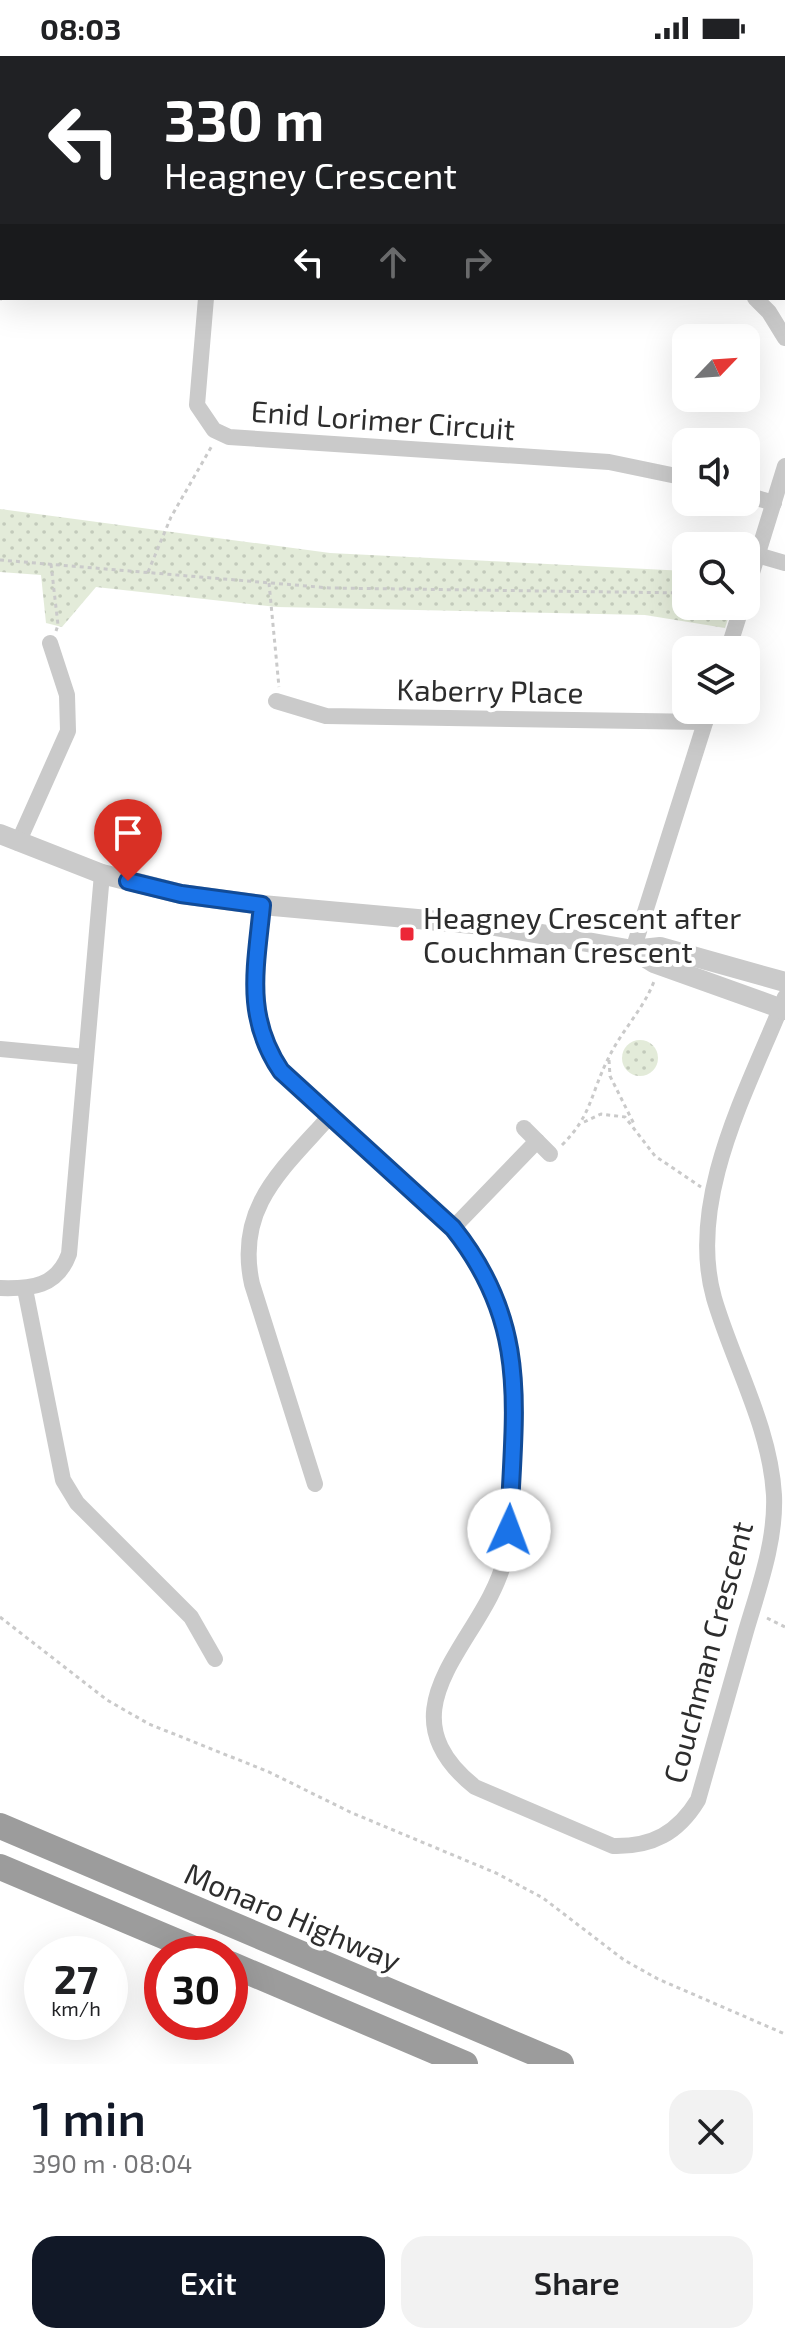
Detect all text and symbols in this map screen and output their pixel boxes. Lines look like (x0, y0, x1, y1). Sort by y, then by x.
text: 08:03 (40, 10, 121, 46)
text: 330 m (164, 85, 324, 152)
icon: left (32, 88, 136, 192)
text: Heagney Crescent (164, 153, 457, 196)
icon: left (287, 240, 331, 284)
icon: ahead (371, 240, 415, 284)
icon: right (455, 240, 499, 284)
north arrow (672, 324, 760, 412)
map controls (672, 324, 760, 724)
street label: Enid Lorimer Circuit (250, 392, 516, 446)
button: sound (672, 428, 760, 516)
button: search (672, 532, 760, 620)
button: layers (672, 636, 760, 724)
street label: Kaberry Place (396, 670, 584, 710)
pin (94, 799, 162, 881)
icon: arrive (106, 811, 150, 855)
place label: Heagney Crescent after Couchman Crescent (423, 899, 741, 969)
marker: Heagney Crescent after Couchman Crescent (398, 925, 416, 943)
position arrow (467, 1488, 551, 1572)
street label: Couchman Crescent (655, 1517, 759, 1787)
street label: Monaro Highway (180, 1854, 407, 1978)
speed limit sign: 30 (144, 1936, 248, 2040)
text: 27 (54, 1954, 98, 2002)
text: km/h (51, 1996, 101, 2020)
text: 1 min (32, 2088, 146, 2146)
button: close (669, 2090, 753, 2174)
text: 390 m · 08:04 (32, 2147, 193, 2178)
button: Exit (32, 2236, 385, 2328)
button: Share (401, 2236, 753, 2328)

